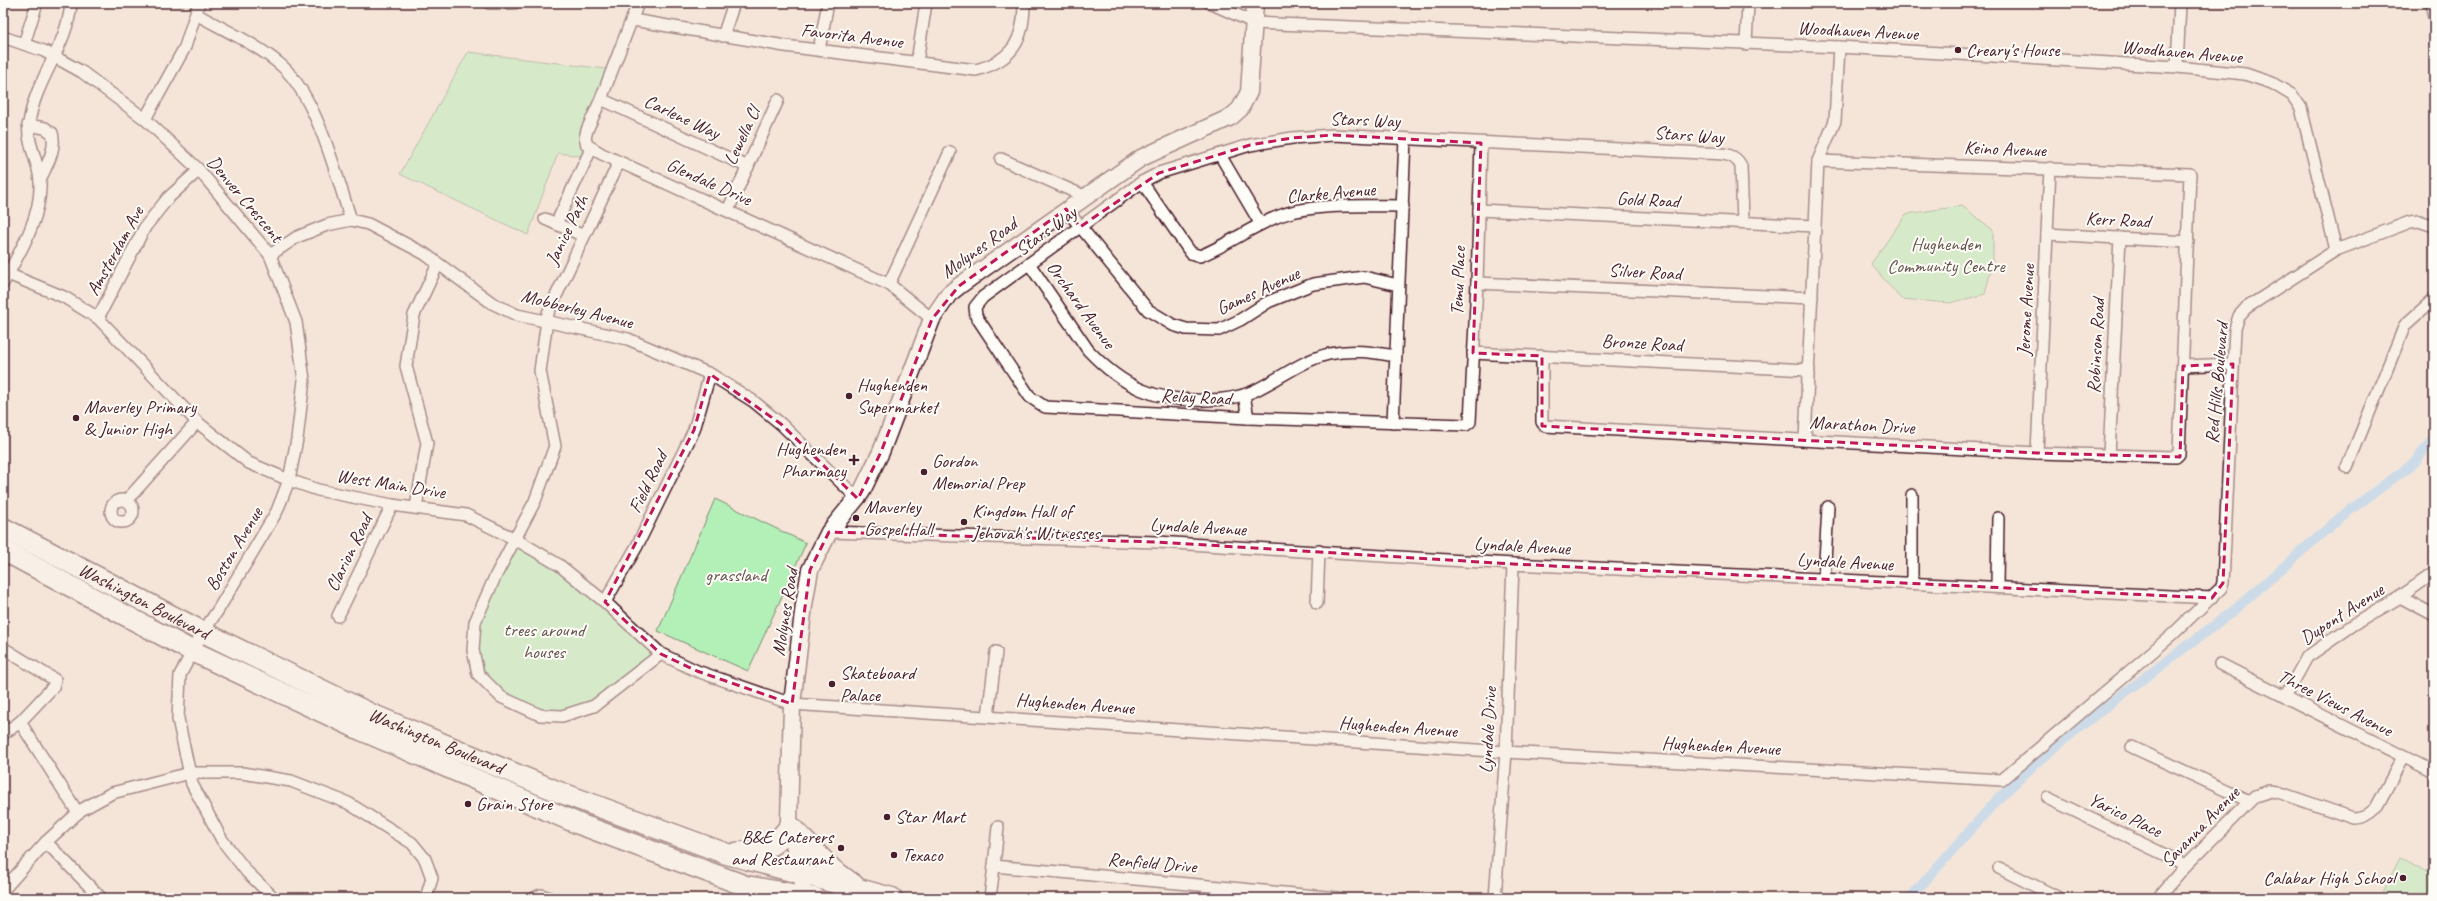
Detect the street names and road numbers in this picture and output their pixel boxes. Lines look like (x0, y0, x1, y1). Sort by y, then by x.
street label: Woodhaven Avenue (1797, 16, 1921, 46)
street label: Favorita Avenue (800, 18, 906, 54)
street label: Woodhaven Avenue (2121, 35, 2245, 69)
street label: Carlene Way (640, 89, 725, 146)
street label: Lewella Cl (718, 100, 767, 169)
street label: Stars Way (1330, 107, 1402, 133)
street label: Stars Way (1653, 121, 1726, 150)
street label: Keino Avenue (1964, 136, 2048, 162)
street label: Denver Crescent (202, 151, 289, 249)
street label: Glendale Drive (663, 153, 757, 212)
street label: Clarke Avenue (1286, 177, 1378, 209)
street label: Gold Road (1616, 186, 1682, 214)
street label: Janice Path (539, 190, 595, 270)
street label: Stars Way (1011, 200, 1083, 261)
street label: Amsterdam Ave (81, 201, 150, 300)
street label: Kerr Road (2085, 206, 2153, 234)
street label: Molynes Road (936, 210, 1025, 284)
street label: Temu Place (1445, 244, 1471, 316)
street label: Orchard Avenue (1041, 256, 1122, 355)
street label: Silver Road (1608, 258, 1685, 286)
street label: Games Avenue (1213, 261, 1305, 321)
street label: Jerome Avenue (2012, 262, 2040, 357)
street label: Mobberley Avenue (519, 284, 637, 335)
street label: Robinson Road (2082, 294, 2111, 394)
street label: Red Hills Boulevard (2200, 318, 2235, 444)
street label: Bronze Road (1601, 329, 1687, 357)
street label: Relay Road (1160, 383, 1234, 411)
street label: Marathon Drive (1809, 410, 1917, 440)
street label: Field Road (623, 445, 674, 517)
street label: West Main Drive (335, 464, 449, 505)
street label: Boston Avenue (200, 501, 269, 595)
street label: Clarion Road (320, 507, 379, 595)
street label: Lyndale Avenue (1149, 512, 1249, 542)
street label: Lyndale Avenue (1473, 531, 1573, 561)
street label: Lyndale Avenue (1796, 547, 1896, 577)
street label: Washington Boulevard (75, 557, 217, 647)
street label: Molynes Road (766, 563, 804, 658)
street label: Dupont Avenue (2296, 577, 2390, 650)
street label: Three Views Avenue (2274, 664, 2398, 743)
street label: Lyndale Drive (1474, 684, 1502, 774)
street label: Hughenden Avenue (1015, 688, 1137, 720)
street label: Washington Boulevard (365, 702, 511, 781)
street label: Hughenden Avenue (1338, 711, 1460, 743)
street label: Hughenden Avenue (1661, 731, 1783, 761)
street label: Savanna Avenue (2155, 780, 2246, 873)
street label: Yarico Place (2085, 787, 2167, 844)
street label: Renfield Drive (1107, 847, 1199, 879)

